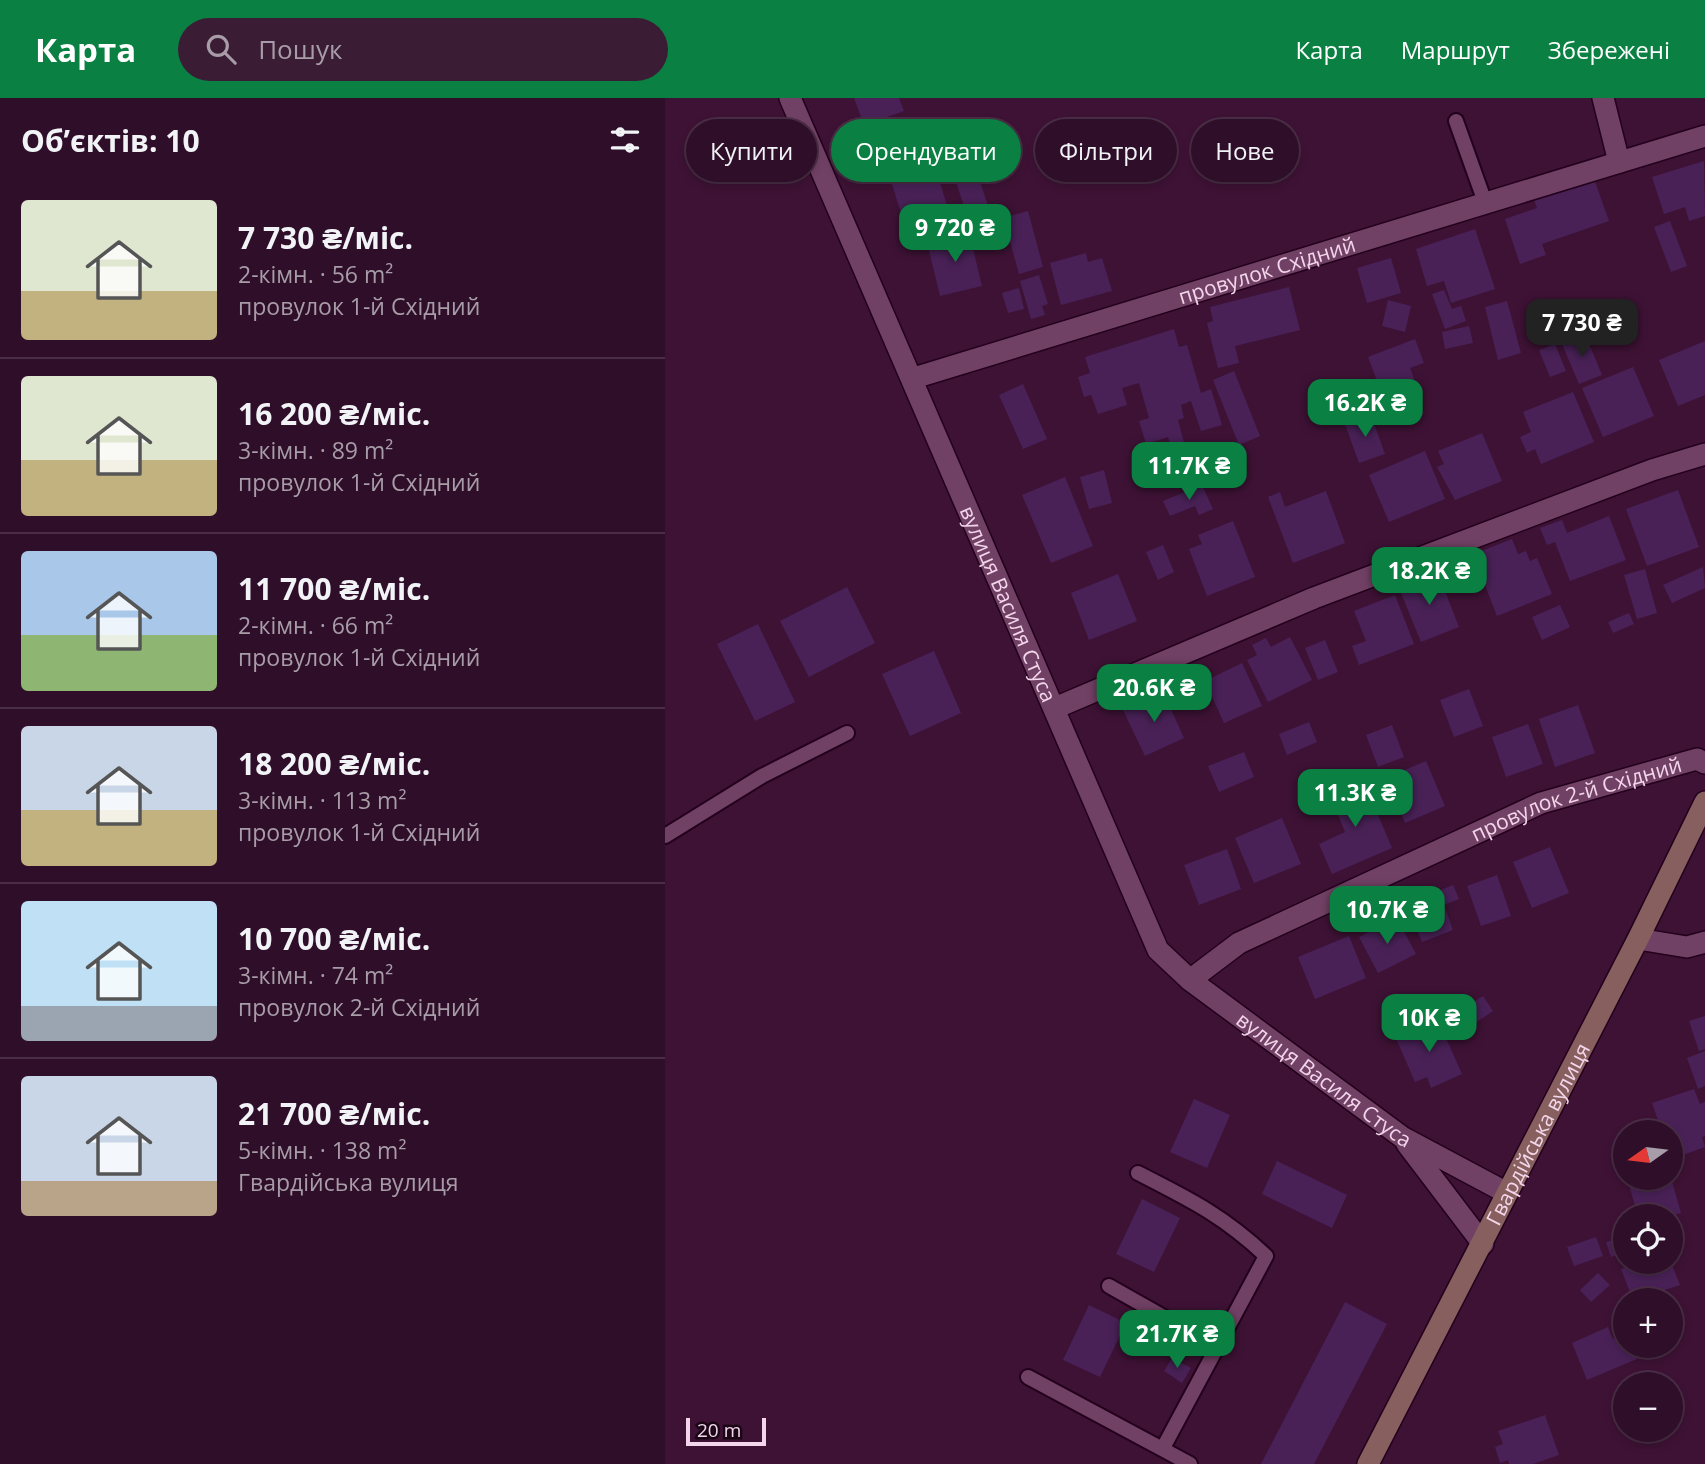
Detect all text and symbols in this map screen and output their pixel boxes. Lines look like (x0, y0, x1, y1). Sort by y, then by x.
search box (178, 18, 668, 81)
text: Карта (35, 27, 136, 72)
icon: search (202, 30, 240, 68)
text: Пошук (258, 31, 342, 67)
text: Карта (1295, 33, 1363, 66)
text: Маршрут (1401, 33, 1510, 66)
text: Збережені (1548, 33, 1670, 66)
chip: Купити (686, 119, 817, 182)
chip: Орендувати (831, 119, 1021, 182)
chip: Фільтри (1035, 119, 1177, 182)
chip: Нове (1191, 119, 1299, 182)
text: Об’єктів: 10 (21, 120, 200, 161)
icon: filters (606, 121, 644, 159)
pin: 9 720 ₴ (890, 204, 1020, 264)
text: 9 720 ₴ (915, 211, 995, 243)
text: 7 730 ₴/міс. (238, 217, 413, 258)
icon: home (77, 228, 161, 312)
street label: провулок Східний (1175, 230, 1359, 310)
text: 2-кімн. · 56 m² (238, 258, 393, 290)
text: провулок 1-й Східний (238, 290, 480, 322)
pin: 7 730 ₴ (1517, 300, 1647, 359)
text: 7 730 ₴ (1542, 306, 1622, 338)
pin: 16.2K ₴ (1300, 380, 1430, 439)
text: 16.2K ₴ (1324, 386, 1406, 418)
text: 16 200 ₴/міс. (238, 393, 430, 434)
icon: home (77, 404, 161, 488)
text: 3-кімн. · 89 m² (238, 434, 393, 466)
pin: 11.7K ₴ (1124, 442, 1254, 502)
text: 11.7K ₴ (1148, 449, 1230, 481)
text: провулок 1-й Східний (238, 466, 480, 498)
street label: вулиця Василя Стуса (954, 501, 1063, 706)
pin: 18.2K ₴ (1364, 547, 1494, 607)
text: 18.2K ₴ (1388, 554, 1470, 586)
text: 11 700 ₴/міс. (238, 568, 430, 609)
icon: home (77, 579, 161, 663)
text: 2-кімн. · 66 m² (238, 609, 393, 641)
text: провулок 1-й Східний (238, 641, 480, 673)
pin: 20.6K ₴ (1089, 664, 1219, 724)
text: 20.6K ₴ (1113, 671, 1195, 703)
text: 18 200 ₴/міс. (238, 743, 430, 784)
street label: провулок 2-й Східний (1466, 750, 1685, 848)
icon: home (77, 754, 161, 838)
pin: 11.3K ₴ (1290, 770, 1420, 829)
text: 11.3K ₴ (1314, 776, 1396, 808)
text: 3-кімн. · 113 m² (238, 784, 406, 816)
text: провулок 1-й Східний (238, 816, 480, 848)
pin: 10.7K ₴ (1322, 886, 1452, 946)
text: 10.7K ₴ (1346, 893, 1428, 925)
text: 10 700 ₴/міс. (238, 918, 430, 959)
icon: home (77, 929, 161, 1013)
text: 3-кімн. · 74 m² (238, 959, 393, 991)
text: провулок 2-й Східний (238, 991, 480, 1023)
pin: 10K ₴ (1380, 995, 1478, 1054)
text: 10K ₴ (1398, 1001, 1460, 1033)
street label: вулиця Василя Стуса (1231, 1005, 1417, 1154)
street label: Гвардійська вулиця (1479, 1038, 1596, 1230)
text: 21 700 ₴/міс. (238, 1093, 430, 1134)
icon: home (77, 1104, 161, 1188)
north arrow (1613, 1120, 1683, 1190)
map controls (1613, 1120, 1683, 1442)
text: 5-кімн. · 138 m² (238, 1134, 406, 1166)
text: Гвардійська вулиця (238, 1166, 459, 1198)
button: locate (1613, 1204, 1683, 1274)
button: + (1613, 1288, 1683, 1358)
pin: 21.7K ₴ (1112, 1310, 1242, 1370)
text: 21.7K ₴ (1136, 1317, 1218, 1349)
button: − (1613, 1372, 1683, 1442)
scale bar (686, 1415, 767, 1447)
text: 20 m (697, 1417, 741, 1443)

